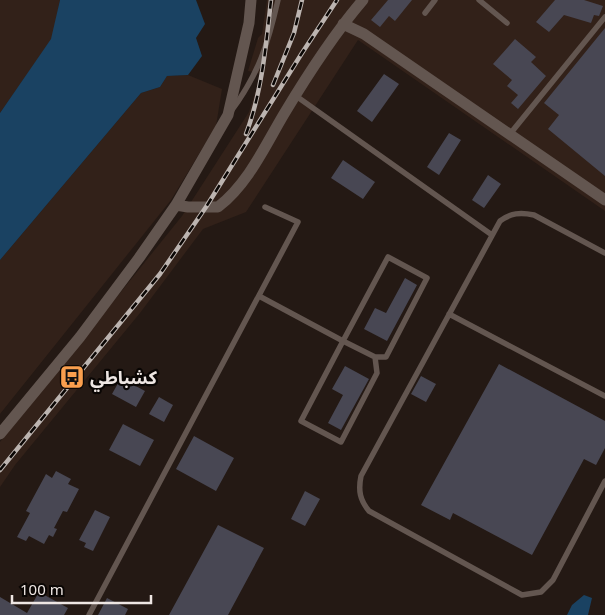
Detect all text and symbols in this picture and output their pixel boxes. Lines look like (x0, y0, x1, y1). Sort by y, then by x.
bus stop icon: كشباطي (59, 364, 85, 390)
place label: كشباطي (90, 365, 158, 392)
scale bar (12, 572, 151, 604)
text: 100 m (20, 579, 64, 599)

